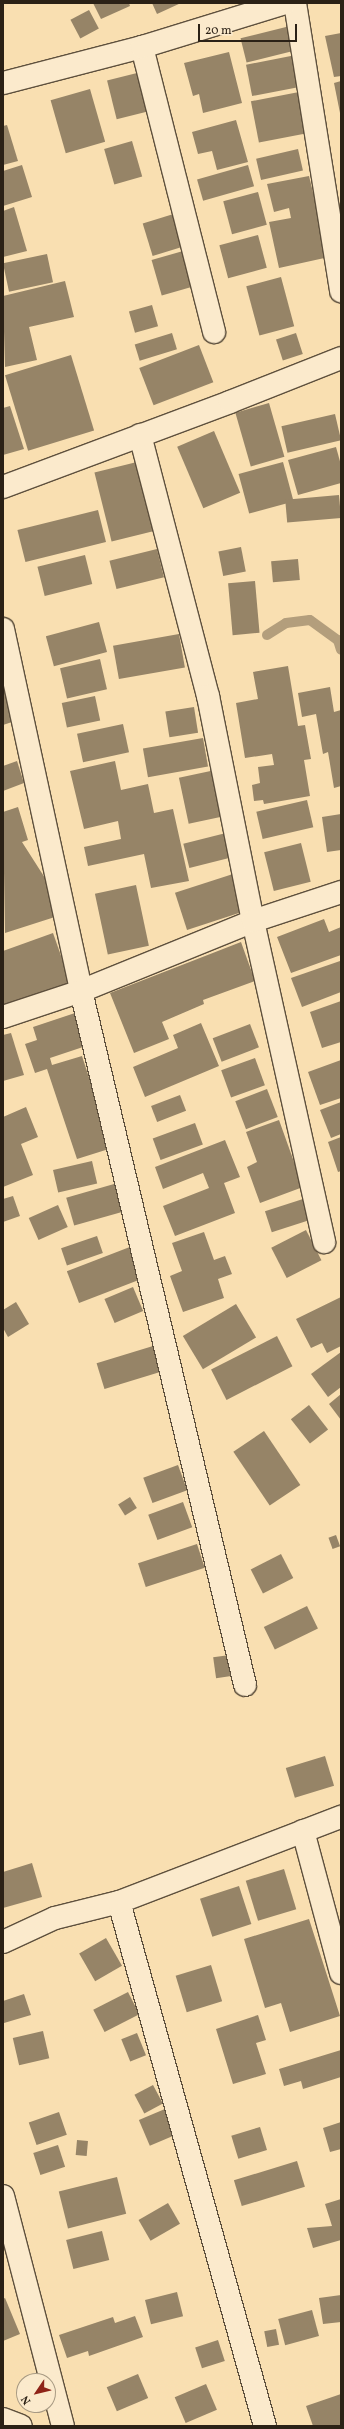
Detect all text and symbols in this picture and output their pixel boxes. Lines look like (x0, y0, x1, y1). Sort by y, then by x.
scale bar (200, 16, 299, 42)
text: 20 m (205, 23, 232, 39)
north arrow (16, 2373, 56, 2413)
text: N (18, 2392, 35, 2407)

